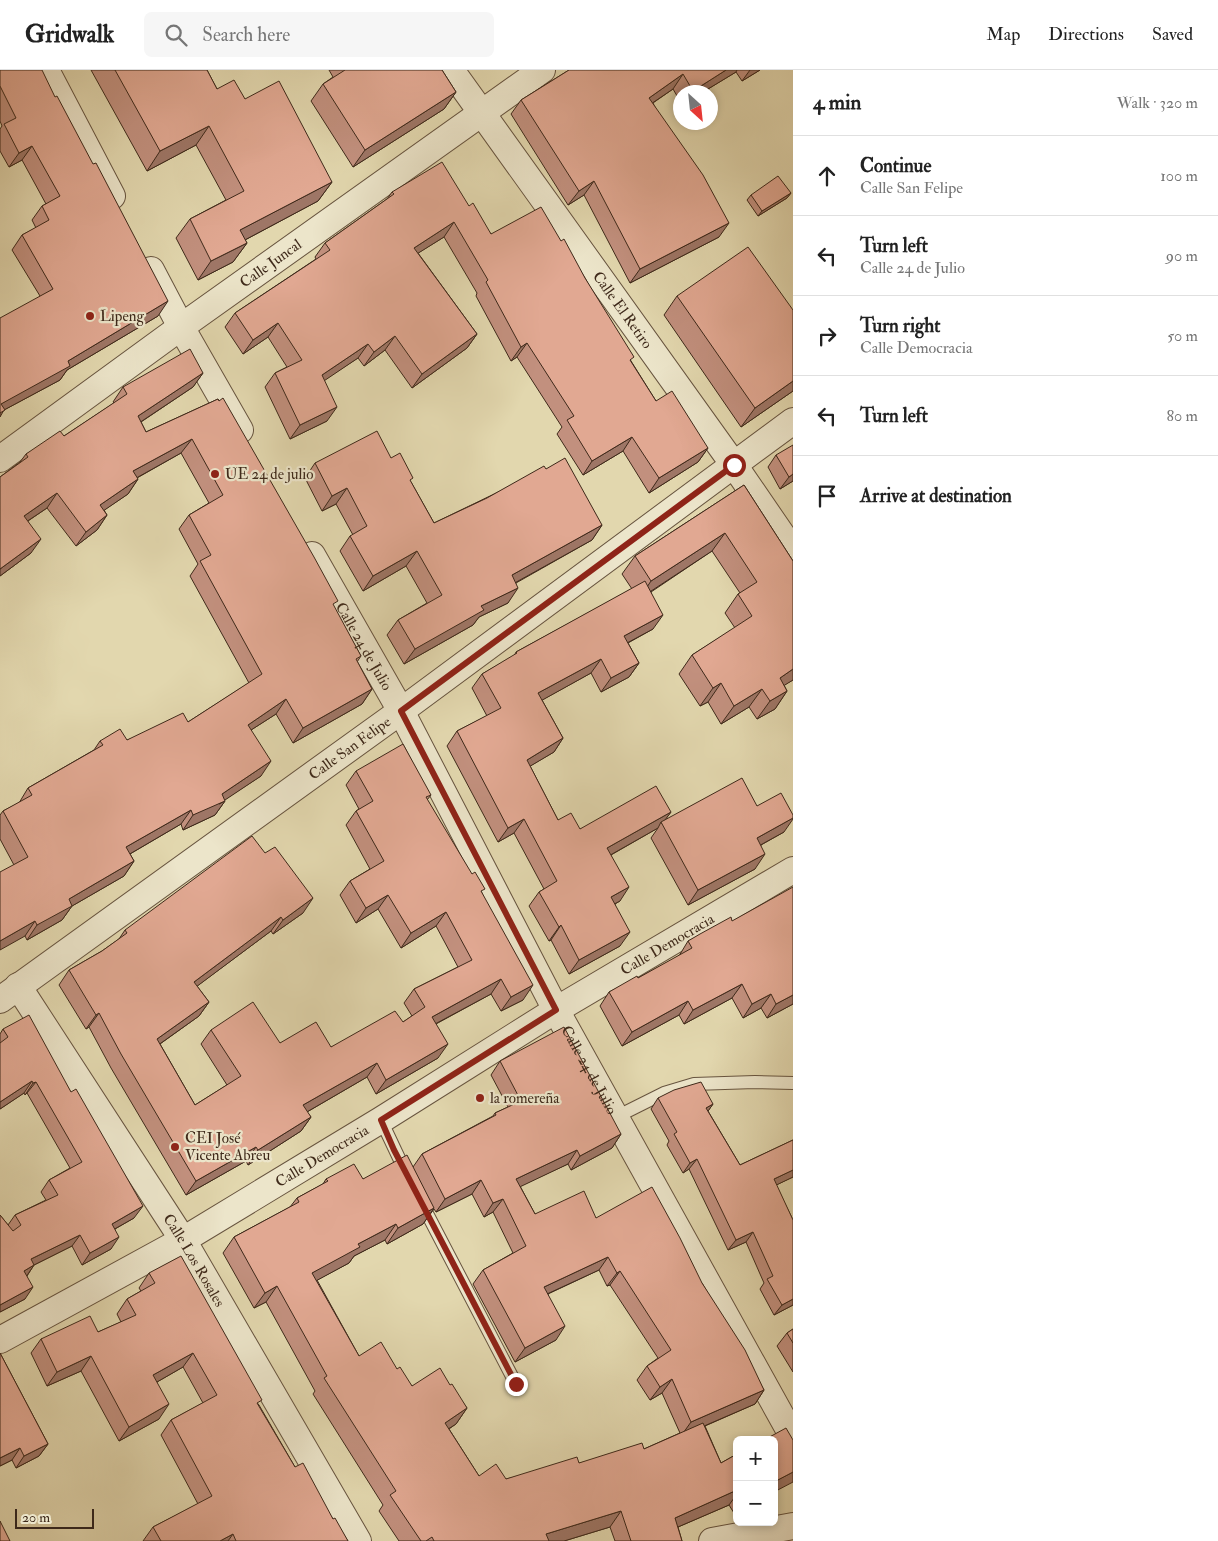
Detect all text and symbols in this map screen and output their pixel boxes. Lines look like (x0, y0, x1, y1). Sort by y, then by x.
search box (144, 12, 494, 57)
text: Gridwalk (25, 19, 114, 50)
icon: search (162, 21, 190, 49)
text: Search here (202, 23, 290, 47)
text: Map (987, 23, 1020, 46)
text: Directions (1048, 23, 1124, 46)
text: Saved (1152, 23, 1193, 46)
north arrow (673, 85, 718, 130)
text: 4 min (813, 89, 861, 116)
text: Walk · 320 m (1117, 93, 1198, 113)
text: Continue (860, 154, 931, 178)
icon: ahead (813, 162, 841, 190)
text: 100 m (1160, 166, 1198, 186)
text: Calle San Felipe (860, 178, 963, 198)
text: Turn left (860, 234, 928, 258)
street label: Calle Juncal (236, 235, 306, 292)
icon: left (813, 242, 841, 270)
text: 90 m (1166, 246, 1198, 266)
text: Calle 24 de Julio (860, 258, 965, 278)
street label: Calle El Retiro (588, 268, 657, 352)
place label: Lipeng (100, 307, 144, 327)
marker: Lipeng (84, 310, 96, 322)
text: Turn right (860, 314, 940, 338)
icon: right (813, 322, 841, 350)
text: 50 m (1167, 326, 1198, 346)
text: Calle Democracia (860, 338, 972, 358)
icon: left (813, 402, 841, 430)
text: Turn left (860, 404, 928, 428)
text: 80 m (1167, 406, 1198, 426)
route start (723, 454, 746, 477)
place label: UE 24 de julio (225, 465, 313, 484)
marker: UE 24 de julio (209, 468, 221, 480)
icon: arrive (813, 482, 841, 510)
text: Arrive at destination (860, 484, 1012, 508)
street label: Calle 24 de Julio (331, 599, 396, 694)
street label: Calle San Felipe (305, 712, 395, 784)
street label: Calle Democracia (617, 909, 719, 980)
street label: Calle 24 de Julio (557, 1023, 621, 1118)
place label: la romereña (490, 1089, 560, 1108)
marker: la romereña (474, 1092, 486, 1104)
street label: Calle Democracia (272, 1120, 373, 1192)
place label: CEI José Vicente Abreu (185, 1129, 270, 1165)
marker: CEI José Vicente Abreu (169, 1141, 181, 1153)
street label: Calle Los Rosales (159, 1210, 229, 1310)
route end (505, 1373, 528, 1396)
map controls (733, 1436, 778, 1526)
button: + (733, 1436, 778, 1481)
button: − (733, 1481, 778, 1526)
scale bar (15, 1506, 94, 1529)
text: 20 m (22, 1509, 50, 1526)

